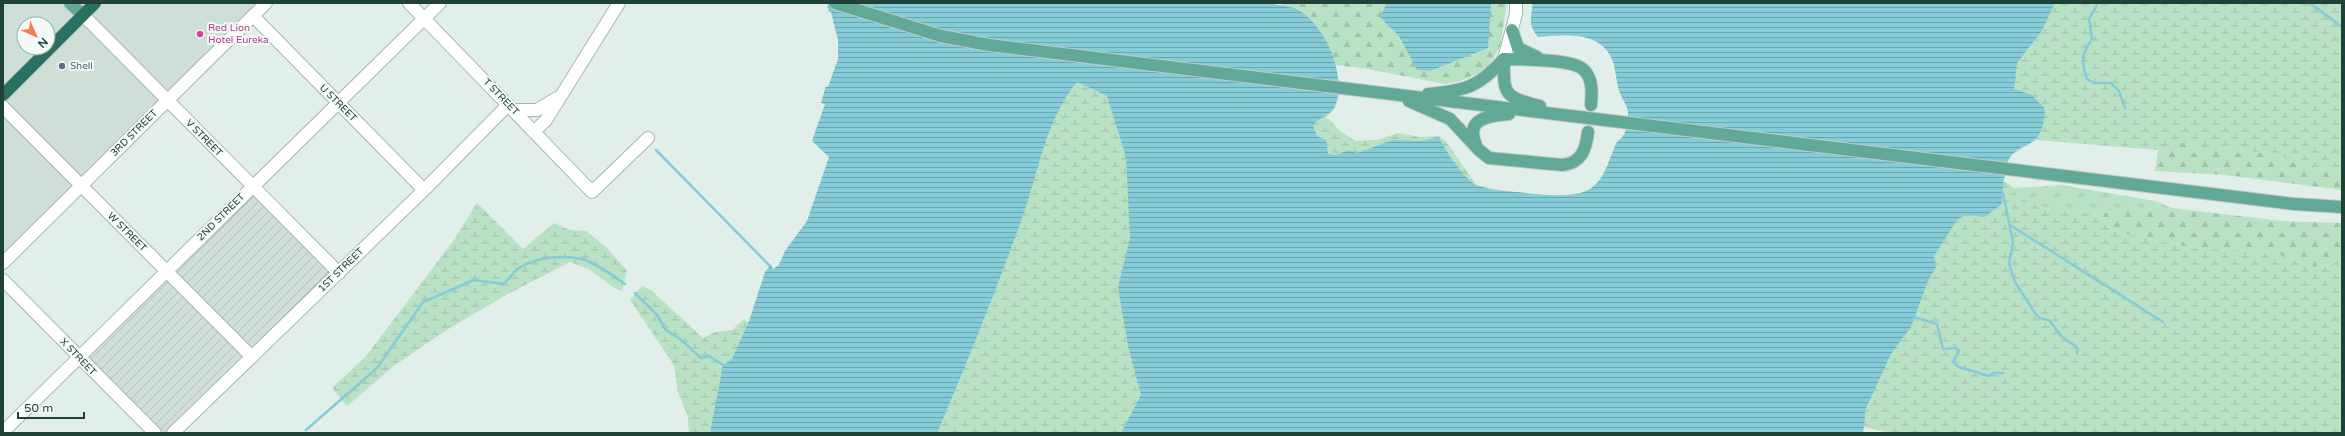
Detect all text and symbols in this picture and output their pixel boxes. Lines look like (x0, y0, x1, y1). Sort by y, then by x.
north arrow (16, 16, 56, 56)
place label: Red Lion Hotel Eureka (208, 22, 269, 46)
marker: Red Lion Hotel Eureka (195, 29, 205, 39)
text: N (35, 35, 50, 50)
place label: Shell (70, 60, 93, 72)
marker: Shell (57, 61, 67, 71)
street label: T STREET (481, 76, 521, 118)
street label: U STREET (317, 82, 359, 124)
street label: 3RD STREET (108, 107, 160, 159)
street label: V STREET (183, 117, 225, 159)
street label: 2ND STREET (195, 191, 247, 243)
street label: W STREET (105, 210, 149, 254)
street label: 1ST STREET (316, 245, 366, 295)
street label: X STREET (57, 336, 99, 378)
scale bar (18, 394, 84, 420)
text: 50 m (24, 401, 53, 415)

